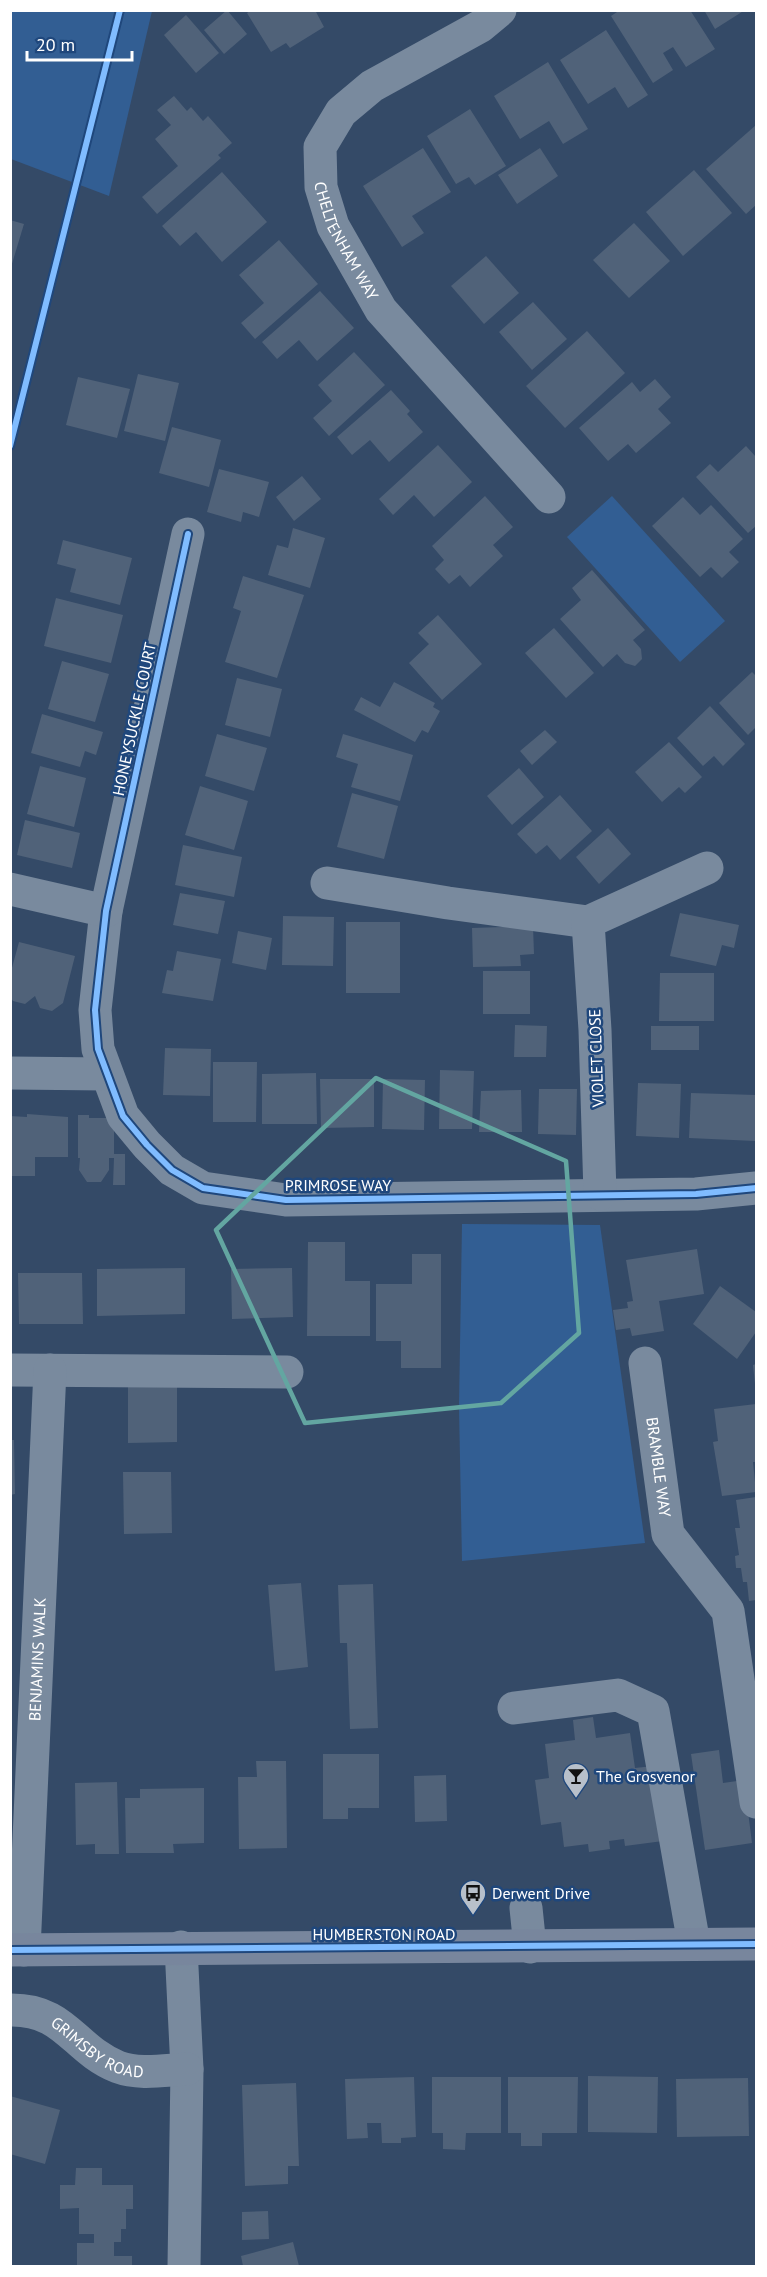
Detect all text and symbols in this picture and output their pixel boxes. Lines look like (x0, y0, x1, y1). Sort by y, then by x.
scale bar (27, 24, 132, 62)
text: 20 m (36, 33, 75, 56)
street label: CHELTENHAM WAY (311, 181, 383, 304)
street label: HONEYSUCKLE COURT (108, 640, 160, 798)
street label: VIOLET CLOSE (584, 1008, 608, 1109)
street label: PRIMROSE WAY (285, 1175, 391, 1195)
street label: BRAMBLE WAY (642, 1416, 676, 1518)
street label: BENJAMINS WALK (24, 1597, 50, 1721)
bar icon: The Grosvenor (561, 1761, 591, 1799)
place label: The Grosvenor (596, 1766, 696, 1786)
bus stop icon: Derwent Drive (458, 1878, 488, 1916)
place label: Derwent Drive (492, 1883, 590, 1903)
street label: HUMBERSTON ROAD (312, 1924, 456, 1944)
street label: GRIMSBY ROAD (47, 2012, 144, 2082)

